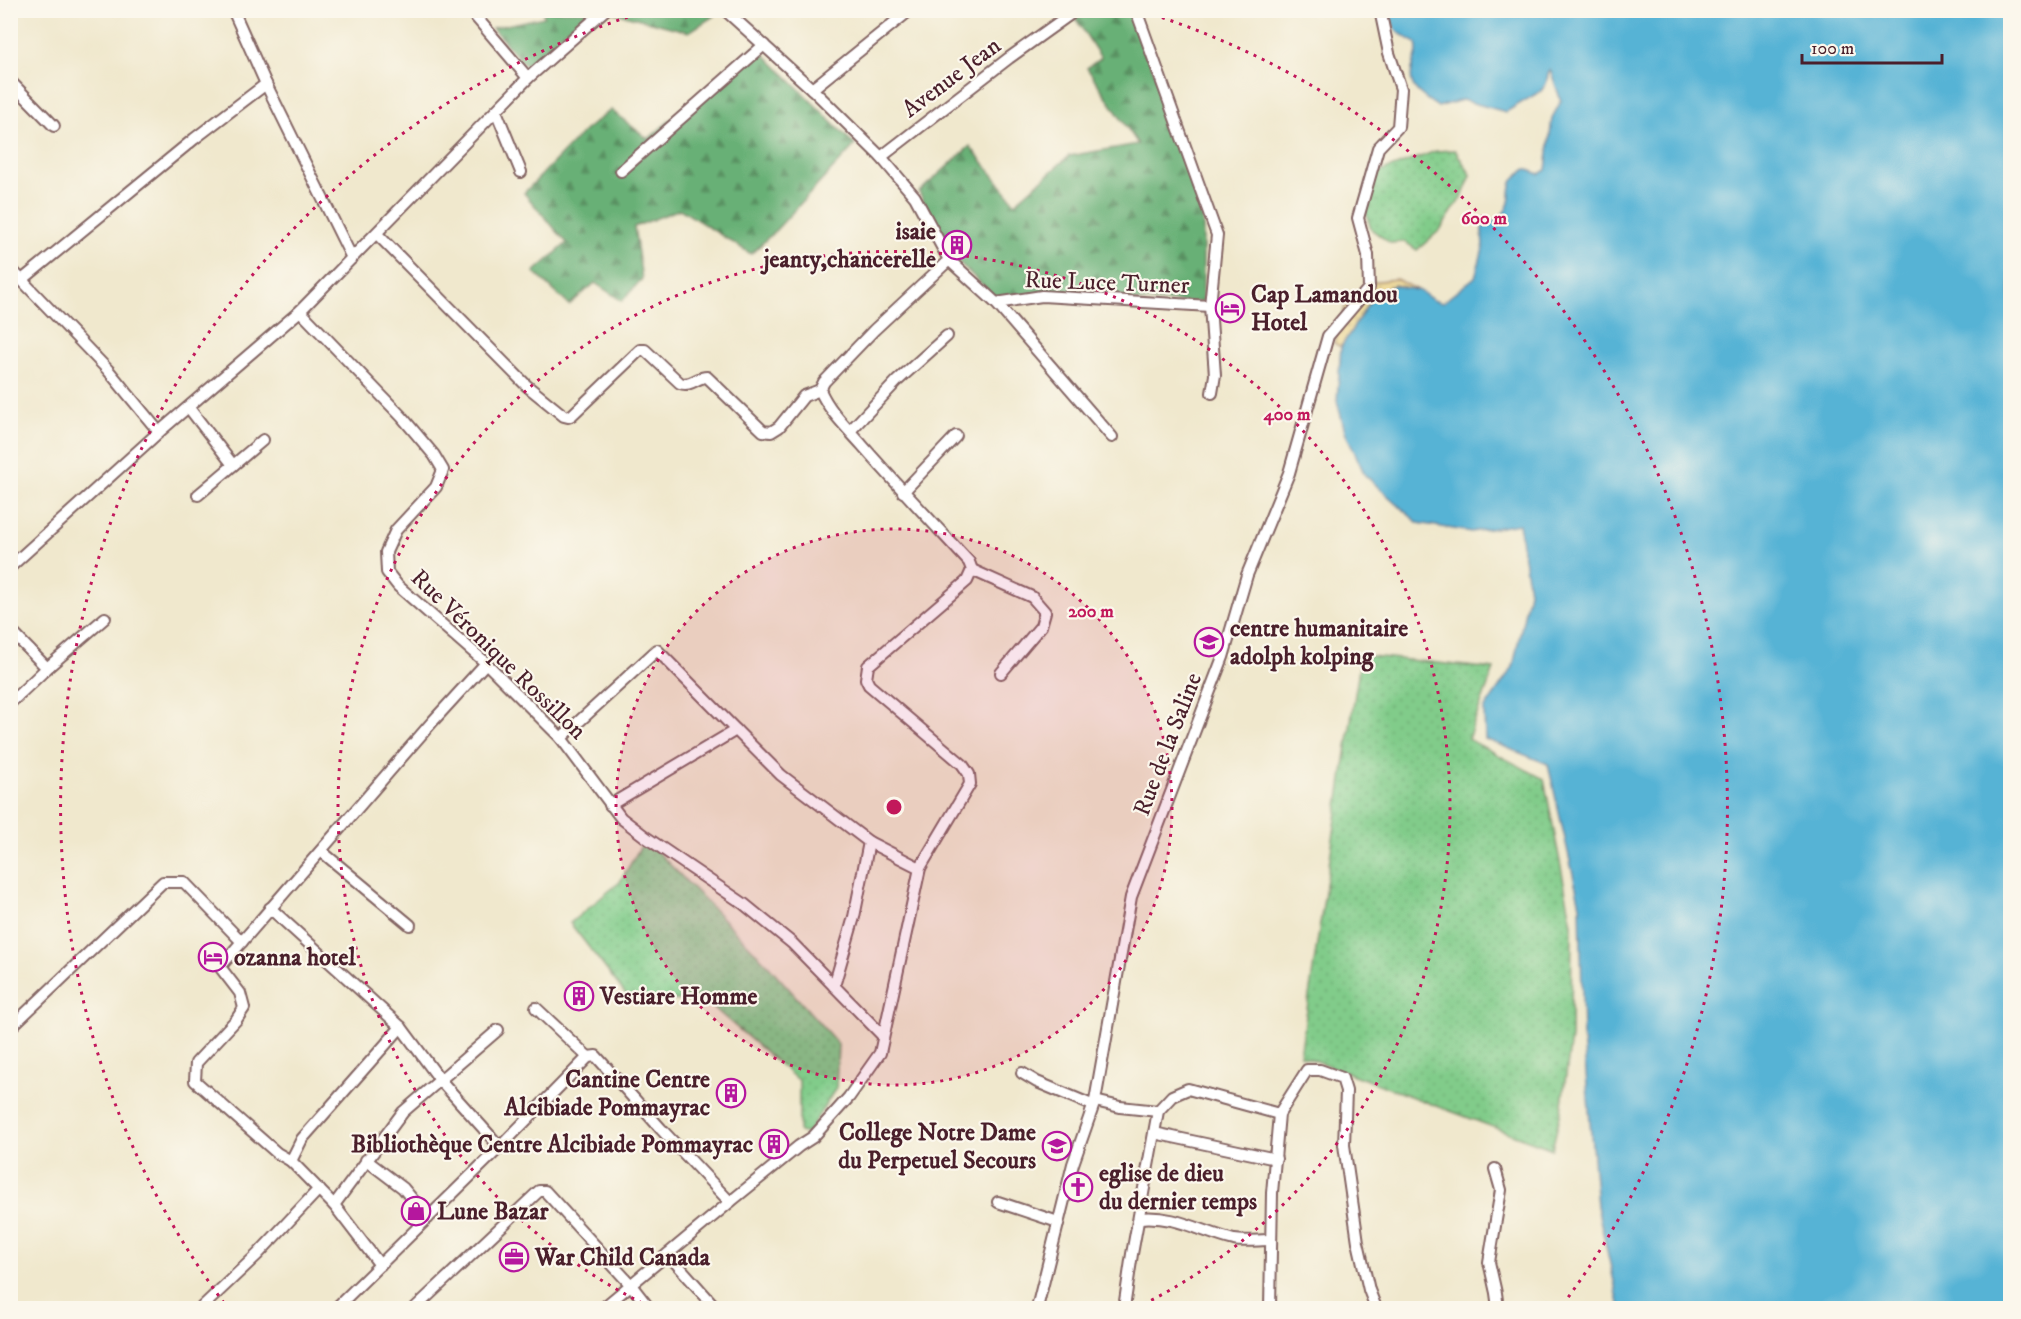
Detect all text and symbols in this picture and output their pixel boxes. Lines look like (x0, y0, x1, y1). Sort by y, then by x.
scale bar (1802, 27, 1942, 65)
street label: Avenue Jean (896, 31, 1007, 125)
text: 100 m (1811, 38, 1854, 60)
text: 600 m (1461, 208, 1508, 230)
place label: isaie jeanty,chancerelle (760, 217, 936, 275)
building icon: isaie jeanty,chancerelle (941, 229, 973, 261)
street label: Rue Luce Turner (1024, 265, 1190, 301)
place label: Cap Lamandou Hotel (1251, 280, 1398, 338)
hotel icon: Cap Lamandou Hotel (1214, 292, 1246, 324)
text: 400 m (1262, 404, 1311, 426)
street label: Rue Véronique Rossillon (404, 563, 593, 747)
text: 200 m (1068, 601, 1114, 623)
place label: centre humanitaire adolph kolping (1230, 614, 1408, 672)
school or university icon: centre humanitaire adolph kolping (1193, 626, 1225, 658)
street label: Rue de la Saline (1127, 669, 1209, 820)
centre of rings (884, 797, 904, 817)
hotel icon: ozanna hotel (197, 941, 229, 973)
place label: ozanna hotel (234, 943, 356, 973)
building icon: Vestiare Homme (563, 980, 595, 1012)
place label: Vestiare Homme (599, 982, 757, 1012)
place label: Cantine Centre Alcibiade Pommayrac (503, 1065, 711, 1123)
building icon: Cantine Centre Alcibiade Pommayrac (715, 1077, 747, 1109)
place label: College Notre Dame du Perpetuel Secours (838, 1118, 1036, 1176)
building icon: Bibliothèque Centre Alcibiade Pommayrac (758, 1128, 790, 1160)
place label: Bibliothèque Centre Alcibiade Pommayrac (351, 1130, 754, 1160)
school or university icon: College Notre Dame du Perpetuel Secours (1041, 1130, 1073, 1162)
place label: eglise de dieu du dernier temps (1099, 1159, 1257, 1217)
church icon: eglise de dieu du dernier temps (1062, 1171, 1094, 1203)
shop icon: Lune Bazar (400, 1195, 432, 1227)
place label: Lune Bazar (437, 1197, 549, 1227)
office icon: War Child Canada (498, 1241, 530, 1273)
place label: War Child Canada (534, 1243, 711, 1273)

